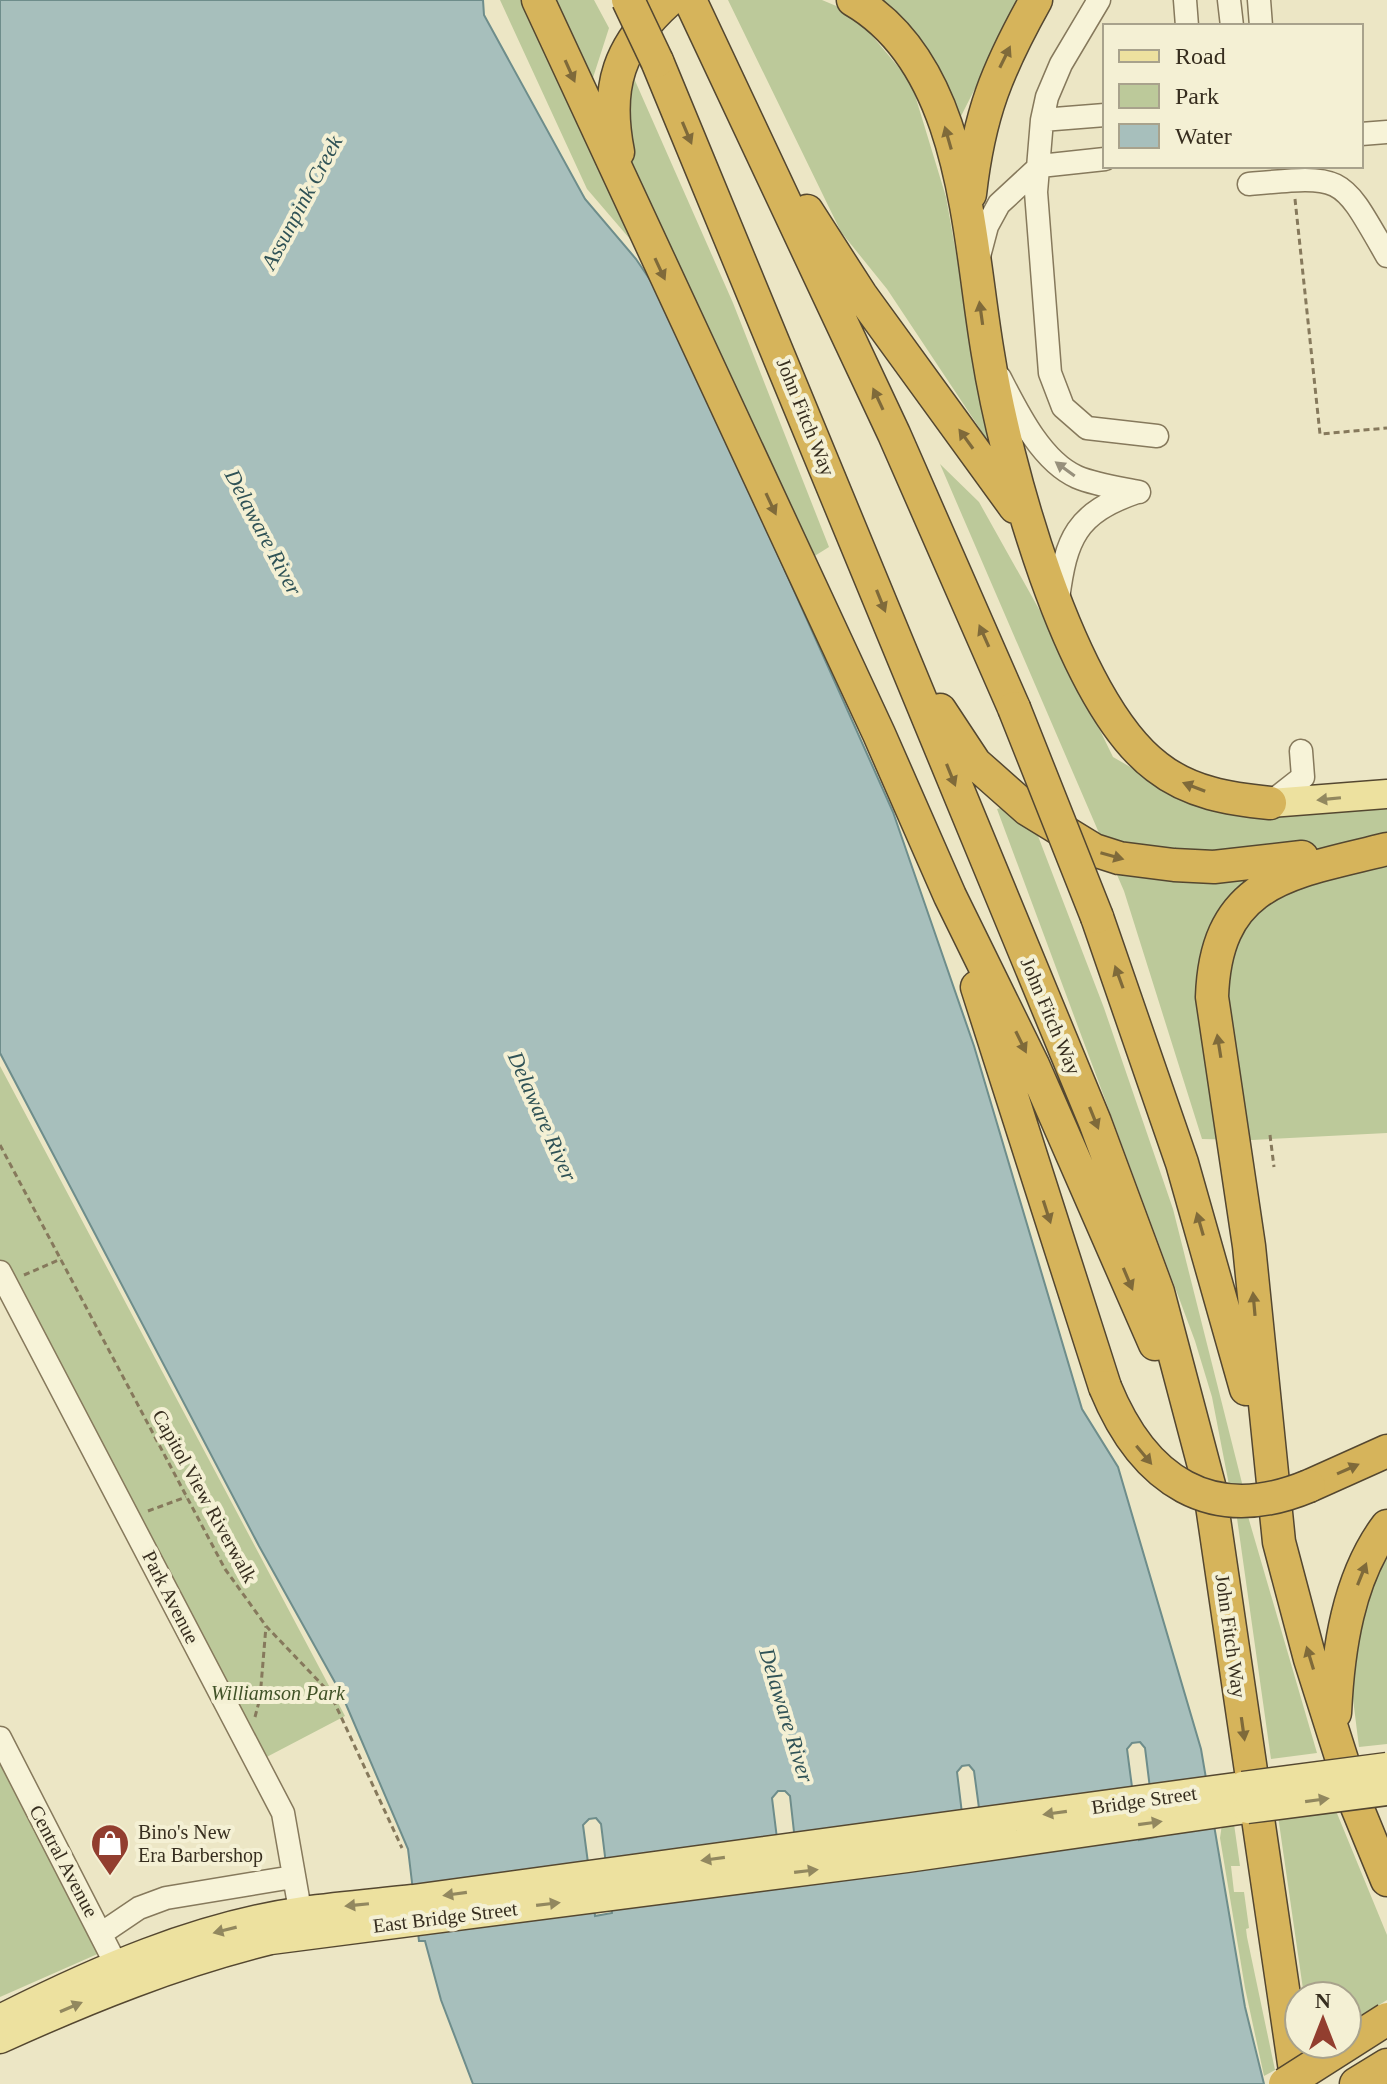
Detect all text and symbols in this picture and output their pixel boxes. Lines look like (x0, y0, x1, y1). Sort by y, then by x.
legend (1103, 24, 1363, 168)
text: Road (1175, 43, 1226, 69)
one-way arrow (998, 46, 1012, 69)
one-way arrow (563, 59, 576, 83)
text: Park (1175, 83, 1219, 109)
one-way arrow (681, 121, 694, 145)
text: Water (1175, 123, 1232, 149)
one-way arrow (941, 126, 954, 150)
water label: Assunpink Creek (255, 130, 348, 275)
one-way arrow (653, 257, 667, 280)
one-way arrow (974, 300, 987, 325)
street label: John Fitch Way (772, 355, 840, 479)
one-way arrow (871, 387, 885, 411)
one-way arrow (959, 429, 974, 450)
one-way arrow (1055, 461, 1075, 477)
water label: Delaware River (219, 464, 307, 600)
one-way arrow (764, 492, 778, 516)
one-way arrow (874, 589, 887, 612)
one-way arrow (977, 624, 991, 648)
one-way arrow (945, 763, 958, 787)
one-way arrow (1182, 780, 1206, 793)
one-way arrow (1316, 793, 1341, 806)
one-way arrow (1100, 850, 1125, 862)
street label: John Fitch Way (1016, 954, 1085, 1078)
one-way arrow (1112, 965, 1124, 989)
one-way arrow (1014, 1030, 1028, 1053)
one-way arrow (1212, 1033, 1225, 1058)
water label: Delaware River (502, 1047, 582, 1185)
one-way arrow (1087, 1107, 1100, 1130)
one-way arrow (1041, 1200, 1053, 1224)
one-way arrow (1193, 1211, 1206, 1235)
one-way arrow (1121, 1267, 1134, 1291)
one-way arrow (1247, 1291, 1260, 1316)
street label: Capitol View Riverwalk (147, 1406, 262, 1587)
one-way arrow (1135, 1444, 1152, 1464)
one-way arrow (1336, 1462, 1360, 1475)
street label: Park Avenue (138, 1547, 204, 1647)
one-way arrow (1356, 1562, 1369, 1586)
street label: John Fitch Way (1210, 1573, 1251, 1699)
water label: Delaware River (754, 1644, 819, 1786)
one-way arrow (1303, 1646, 1316, 1670)
park label: Williamson Park (211, 1682, 346, 1704)
one-way arrow (1237, 1716, 1250, 1741)
street label: Bridge Street (1090, 1782, 1199, 1819)
one-way arrow (1305, 1793, 1330, 1806)
street label: Central Avenue (25, 1801, 103, 1921)
one-way arrow (1042, 1807, 1067, 1820)
one-way arrow (1138, 1816, 1163, 1829)
place label: Bino's New Era Barbershop (138, 1821, 263, 1867)
shop icon: Bino's New Era Barbershop (89, 1822, 131, 1877)
one-way arrow (700, 1853, 725, 1866)
one-way arrow (794, 1864, 819, 1877)
one-way arrow (443, 1888, 468, 1901)
street label: East Bridge Street (371, 1897, 519, 1938)
one-way arrow (536, 1897, 561, 1910)
one-way arrow (344, 1899, 369, 1912)
one-way arrow (213, 1924, 238, 1936)
north arrow (1283, 1980, 1363, 2060)
text: N (1315, 1988, 1331, 2013)
one-way arrow (59, 2001, 83, 2014)

